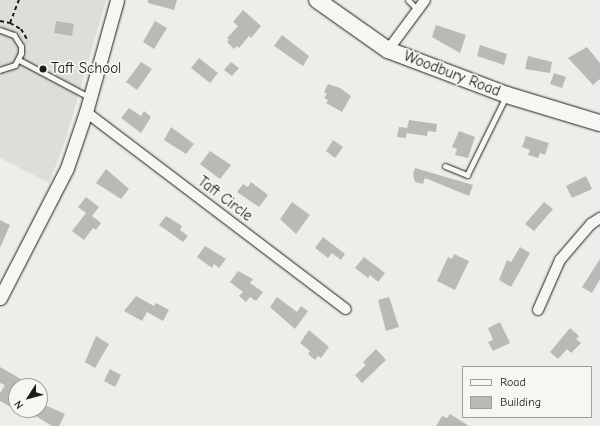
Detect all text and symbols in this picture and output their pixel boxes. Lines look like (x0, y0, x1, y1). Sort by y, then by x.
street label: Woodbury Road (401, 47, 503, 101)
place label: Taft School (51, 60, 121, 78)
marker: Taft School (38, 64, 48, 74)
street label: Taft Circle (194, 173, 256, 225)
legend (462, 366, 592, 418)
text: Road (500, 375, 526, 389)
north arrow (8, 378, 48, 418)
text: Building (500, 395, 541, 409)
text: N (11, 398, 26, 411)

